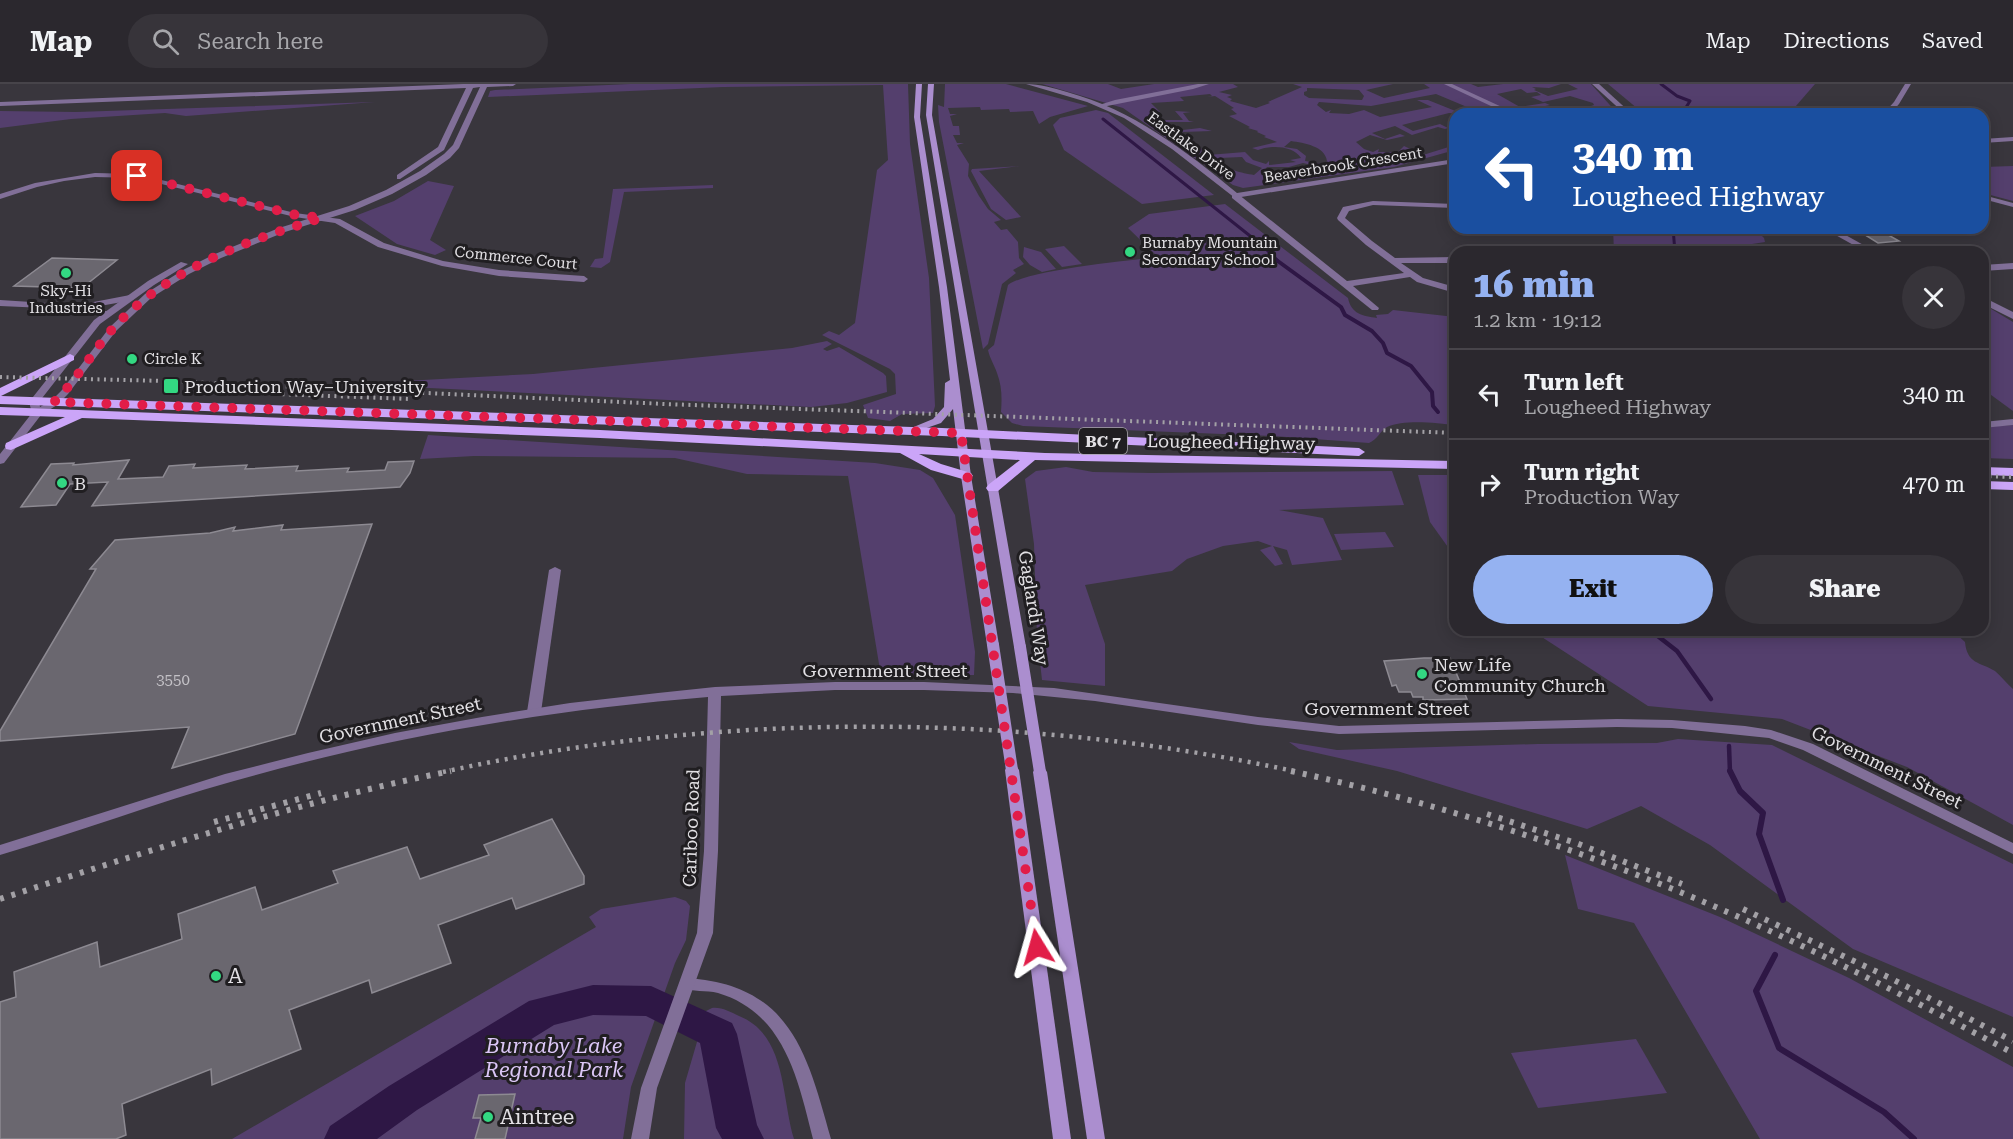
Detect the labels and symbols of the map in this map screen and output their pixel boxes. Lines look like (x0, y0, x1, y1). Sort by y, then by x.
street label: Eastlake Drive (1144, 108, 1238, 184)
street label: Beaverbrook Crescent (1262, 144, 1424, 186)
pin (111, 150, 162, 201)
place label: Burnaby Mountain Secondary School (1142, 234, 1278, 269)
street label: Commerce Court (454, 243, 579, 273)
marker: Burnaby Mountain Secondary School (1123, 245, 1137, 259)
marker: Sky-Hi Industries (59, 266, 73, 280)
place label: Sky-Hi Industries (29, 282, 103, 317)
place label: Circle K (144, 350, 202, 368)
marker: Circle K (125, 352, 139, 366)
place label: Production Way–University (184, 376, 425, 397)
marker: Production Way–University (162, 377, 180, 395)
road number: BC 7 (1079, 428, 1127, 454)
street label: Lougheed Highway (1147, 430, 1316, 454)
place label: B (74, 473, 86, 494)
marker: B (55, 476, 69, 490)
street label: Gaglardi Way (1015, 549, 1054, 667)
place label: New Life Community Church (1434, 654, 1606, 696)
street label: Government Street (803, 660, 968, 681)
marker: New Life Community Church (1415, 667, 1429, 681)
house number: 3550 (156, 671, 190, 689)
street label: Government Street (317, 693, 483, 747)
street label: Government Street (1305, 698, 1470, 719)
street label: Government Street (1808, 721, 1966, 813)
street label: Cariboo Road (678, 768, 704, 887)
position arrow (1005, 915, 1069, 979)
place label: A (228, 964, 243, 988)
marker: A (209, 969, 223, 983)
park label: Burnaby Lake Regional Park (484, 1034, 624, 1082)
place label: Aintree (500, 1105, 574, 1129)
marker: Aintree (481, 1110, 495, 1124)

